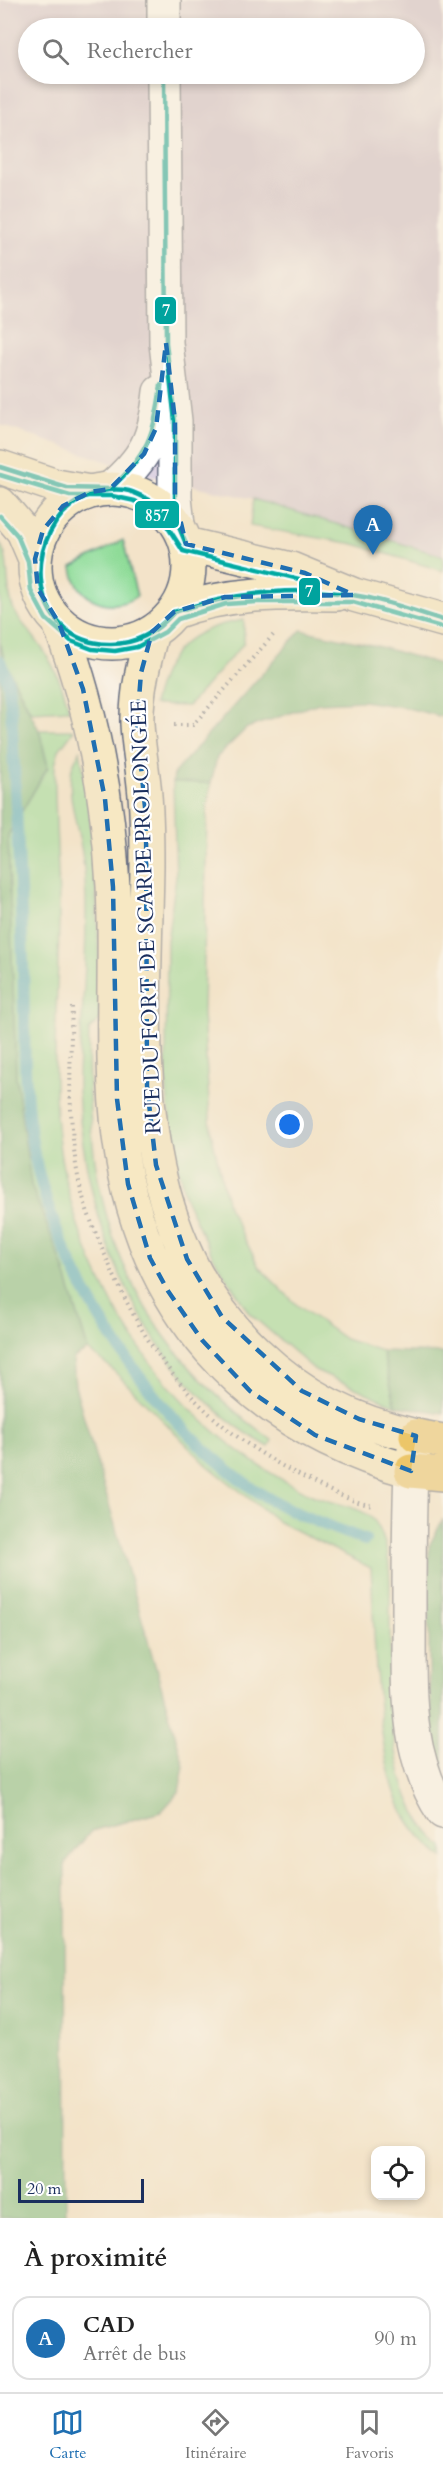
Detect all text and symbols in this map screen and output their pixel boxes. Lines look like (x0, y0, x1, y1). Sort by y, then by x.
search box (18, 18, 425, 84)
icon: search (39, 35, 72, 68)
text: Rechercher (87, 36, 192, 66)
line badge: 7 (154, 296, 177, 325)
text: 7 (162, 300, 170, 322)
line badge: 857 (134, 500, 180, 529)
text: 857 (145, 505, 169, 527)
pin: A (354, 506, 392, 555)
line badge: 7 (298, 577, 321, 606)
text: 7 (305, 581, 313, 603)
street label: RUE DU FORT DE SCARPE PROLONGÉE (123, 699, 169, 1135)
your location (275, 1110, 304, 1139)
map controls (371, 2146, 425, 2200)
button: locate (371, 2146, 425, 2200)
scale bar (18, 2176, 144, 2204)
text: 20 m (27, 2178, 61, 2200)
text: À proximité (24, 2240, 167, 2275)
text: CAD (83, 2310, 135, 2340)
text: A (38, 2325, 53, 2352)
text: 90 m (374, 2325, 417, 2352)
text: Arrêt de bus (83, 2340, 186, 2367)
tab: Carte (49, 2406, 87, 2464)
tab: Itinéraire (185, 2406, 247, 2464)
tab: Favoris (345, 2406, 394, 2464)

